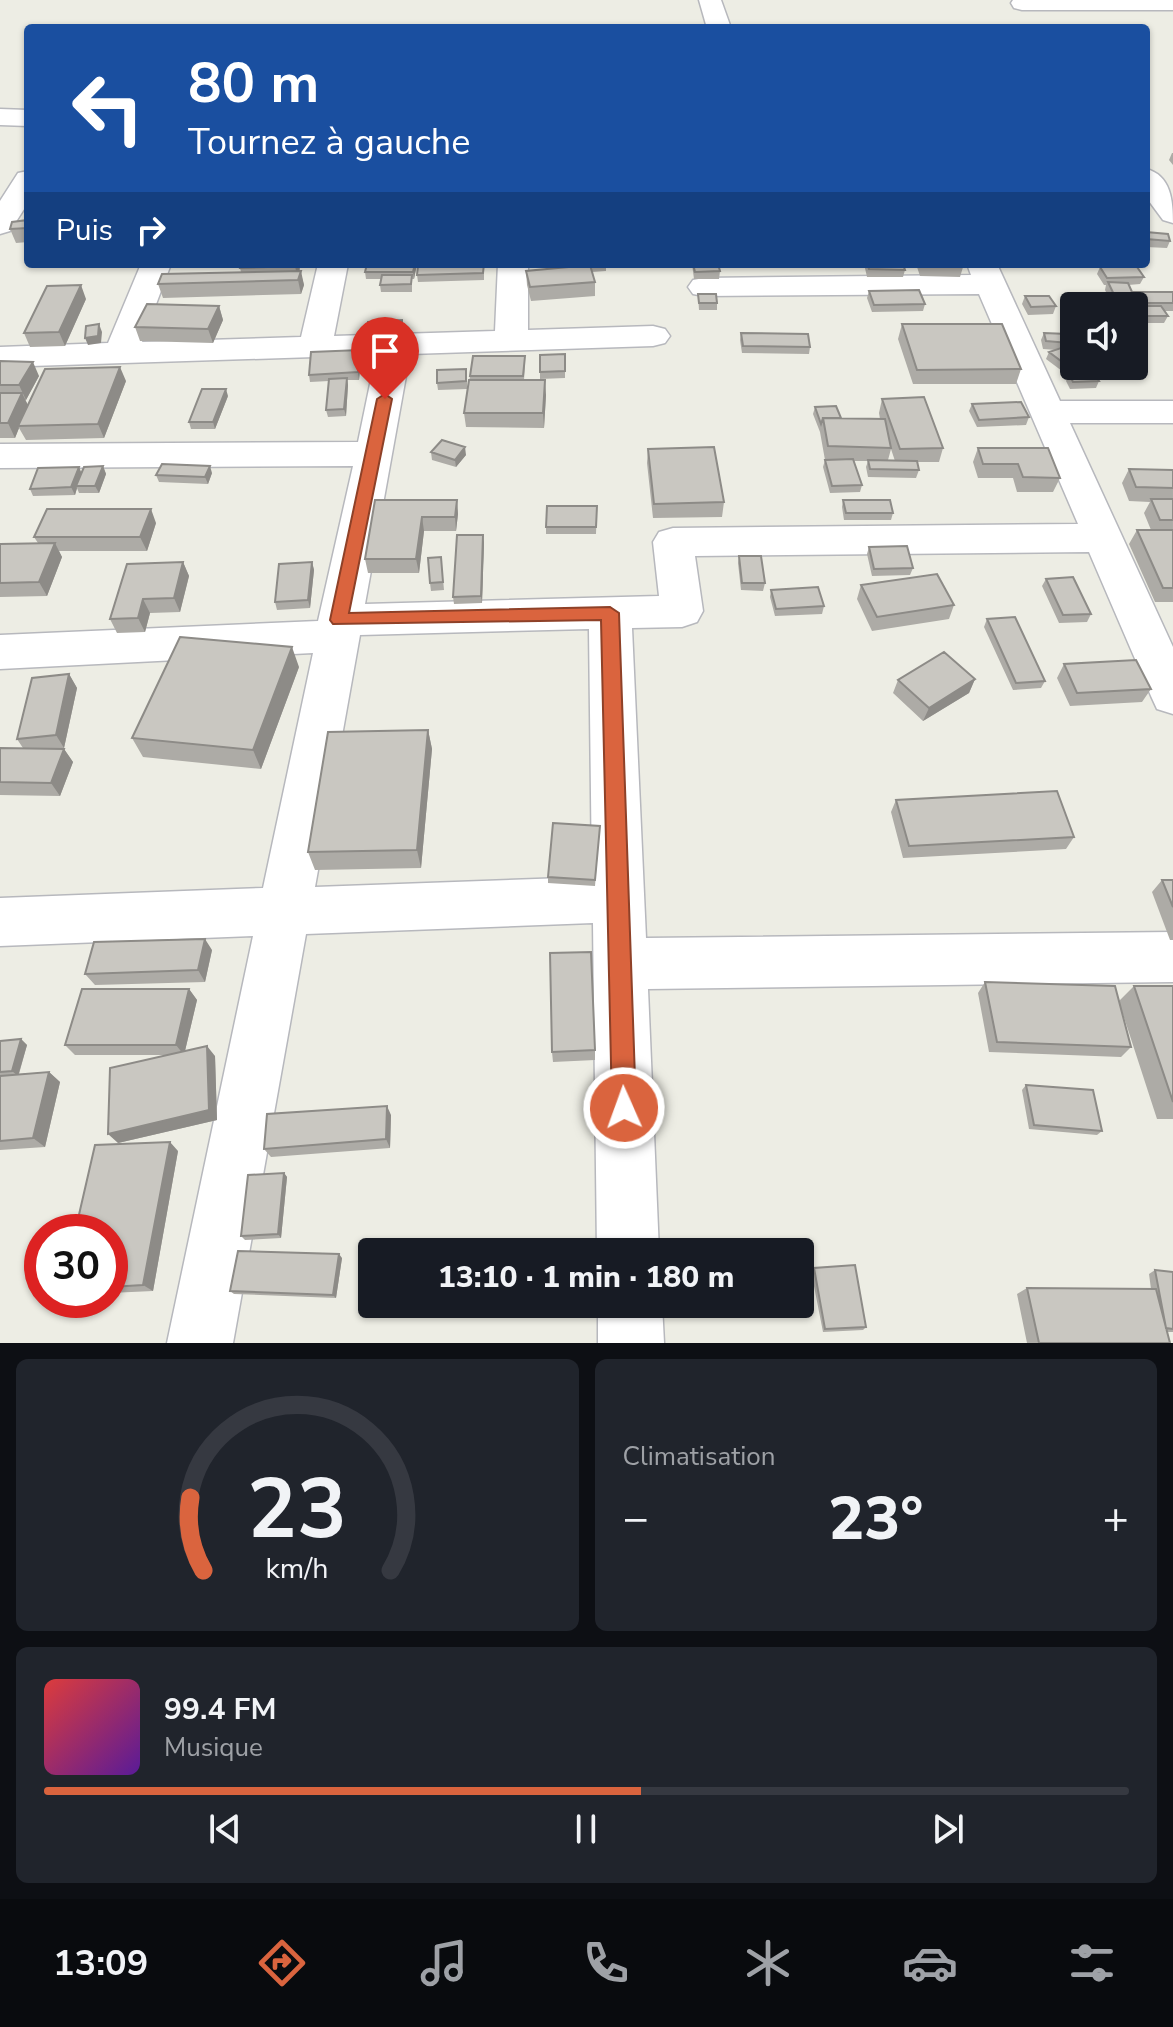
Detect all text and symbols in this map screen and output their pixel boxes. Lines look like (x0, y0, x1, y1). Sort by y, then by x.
text: 80 m (188, 45, 319, 122)
icon: left (56, 56, 160, 160)
text: Tournez à gauche (188, 118, 470, 167)
icon: right (129, 208, 173, 252)
text: Puis (56, 210, 113, 251)
map controls (1060, 292, 1148, 380)
button: sound (1060, 292, 1148, 380)
pin (351, 317, 419, 399)
icon: arrive (363, 329, 407, 373)
position arrow (582, 1066, 666, 1150)
speed limit sign: 30 (24, 1214, 128, 1318)
text: 13:10 · 1 min · 180 m (438, 1257, 734, 1298)
text: Climatisation (623, 1439, 776, 1474)
text: 23 (247, 1453, 347, 1566)
text: 23° (828, 1478, 923, 1560)
text: − (623, 1489, 649, 1549)
text: + (1103, 1489, 1129, 1549)
text: km/h (266, 1549, 329, 1588)
text: 99.4 FM (164, 1689, 276, 1730)
text: Musique (164, 1730, 263, 1765)
icon: previous (203, 1807, 247, 1851)
icon: pause (564, 1807, 608, 1851)
icon: next (926, 1807, 970, 1851)
icon: directions (254, 1935, 310, 1991)
icon: music (416, 1935, 472, 1991)
icon: phone (578, 1935, 634, 1991)
icon: climate (740, 1935, 796, 1991)
icon: car (902, 1935, 958, 1991)
icon: filters (1064, 1935, 1120, 1991)
text: 13:09 (53, 1939, 148, 1988)

